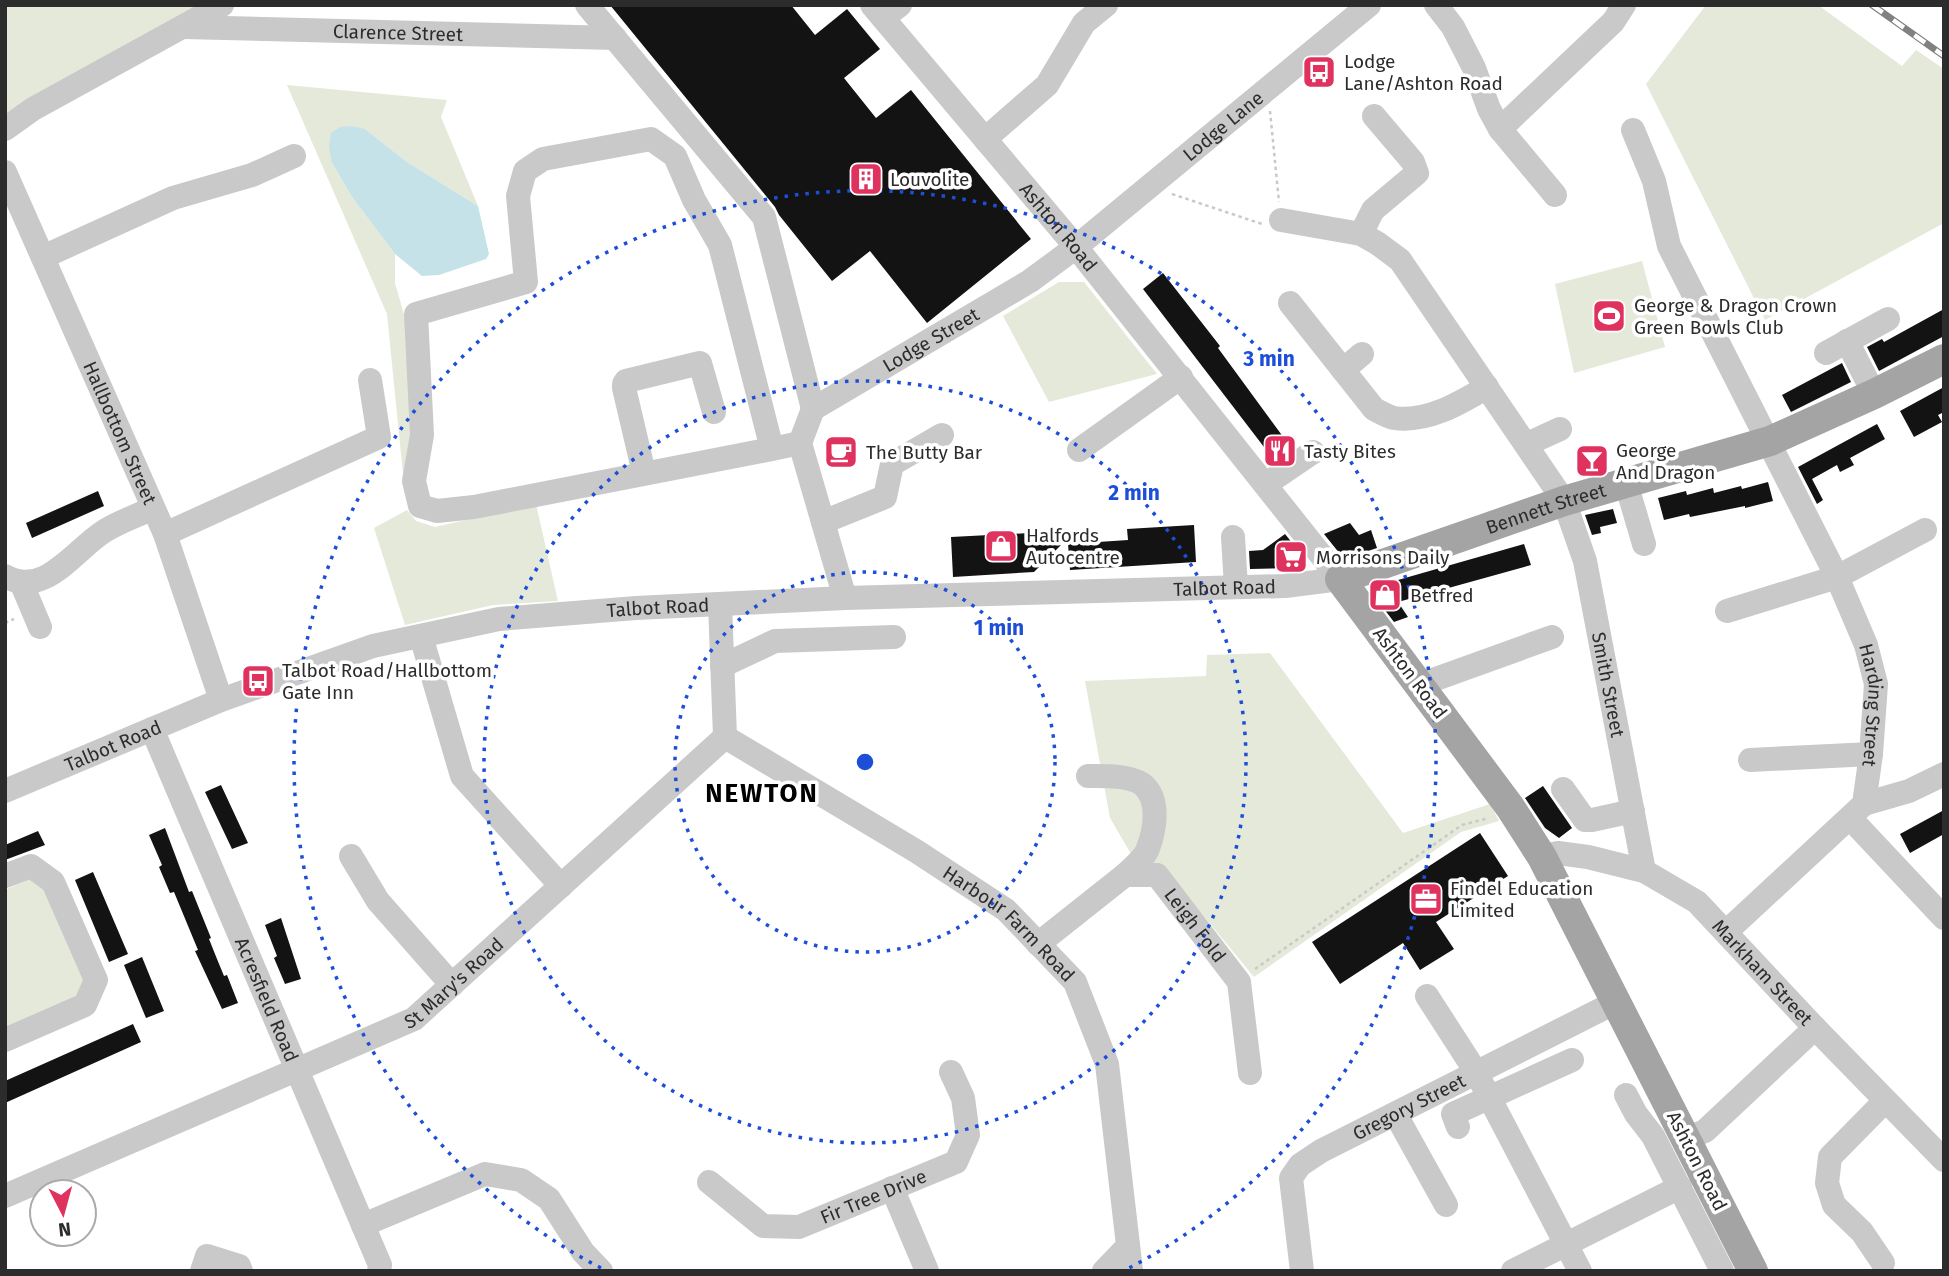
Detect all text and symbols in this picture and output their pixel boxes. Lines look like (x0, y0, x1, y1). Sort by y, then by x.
street label: Clarence Street (333, 19, 463, 46)
place label: Lodge Lane/Ashton Road (1344, 50, 1503, 95)
bus stop icon: Lodge Lane/Ashton Road (1300, 53, 1338, 91)
street label: Lodge Lane (1178, 86, 1268, 166)
building icon: Louvolite (847, 160, 885, 198)
place label: Louvolite (890, 168, 969, 191)
street label: Ashton Road (1015, 178, 1102, 276)
place label: George & Dragon Crown Green Bowls Club (1634, 294, 1837, 339)
sports icon: George & Dragon Crown Green Bowls Club (1590, 297, 1628, 335)
street label: Lodge Street (878, 302, 983, 377)
text: 3 min (1242, 346, 1295, 372)
street label: Hallbottom Street (79, 358, 162, 508)
restaurant icon: Tasty Bites (1261, 432, 1299, 470)
cafe icon: The Butty Bar (822, 433, 860, 471)
place label: George And Dragon (1616, 439, 1715, 484)
place label: Tasty Bites (1304, 440, 1396, 463)
place label: The Butty Bar (866, 441, 983, 464)
bar icon: George And Dragon (1573, 442, 1611, 480)
street label: Bennett Street (1483, 478, 1608, 539)
text: 2 min (1108, 480, 1160, 506)
place label: Halfords Autocentre (1026, 524, 1120, 569)
shop icon: Halfords Autocentre (982, 527, 1020, 565)
supermarket icon: Morrisons Daily (1272, 538, 1310, 576)
place label: Morrisons Daily (1316, 546, 1450, 569)
street label: Talbot Road (1173, 575, 1276, 601)
shop icon: Betfred (1366, 576, 1404, 614)
place label: Betfred (1410, 584, 1474, 607)
street label: Talbot Road (606, 593, 710, 622)
text: 1 min (974, 615, 1024, 641)
street label: Ashton Road (1368, 623, 1452, 723)
street label: Smith Street (1587, 630, 1630, 739)
street label: Harding Street (1855, 641, 1887, 768)
place label: Talbot Road/Hallbottom Gate Inn (282, 659, 492, 704)
bus stop icon: Talbot Road/Hallbottom Gate Inn (239, 662, 277, 700)
street label: Talbot Road (61, 715, 165, 776)
centre of rings (853, 750, 877, 774)
district label: NEWTON (705, 778, 819, 809)
street label: Harbour Farm Road (939, 860, 1080, 986)
place label: Findel Education Limited (1450, 877, 1593, 922)
office icon: Findel Education Limited (1407, 880, 1445, 918)
street label: Leigh Fold (1160, 883, 1231, 967)
street label: Markham Street (1708, 914, 1818, 1030)
street label: St Mary's Road (401, 932, 508, 1033)
street label: Acresfield Road (230, 934, 304, 1065)
street label: Gregory Street (1349, 1069, 1469, 1145)
street label: Ashton Road (1662, 1107, 1732, 1215)
street label: Fir Tree Drive (817, 1164, 930, 1228)
north arrow (28, 1178, 98, 1248)
text: N (57, 1217, 72, 1242)

